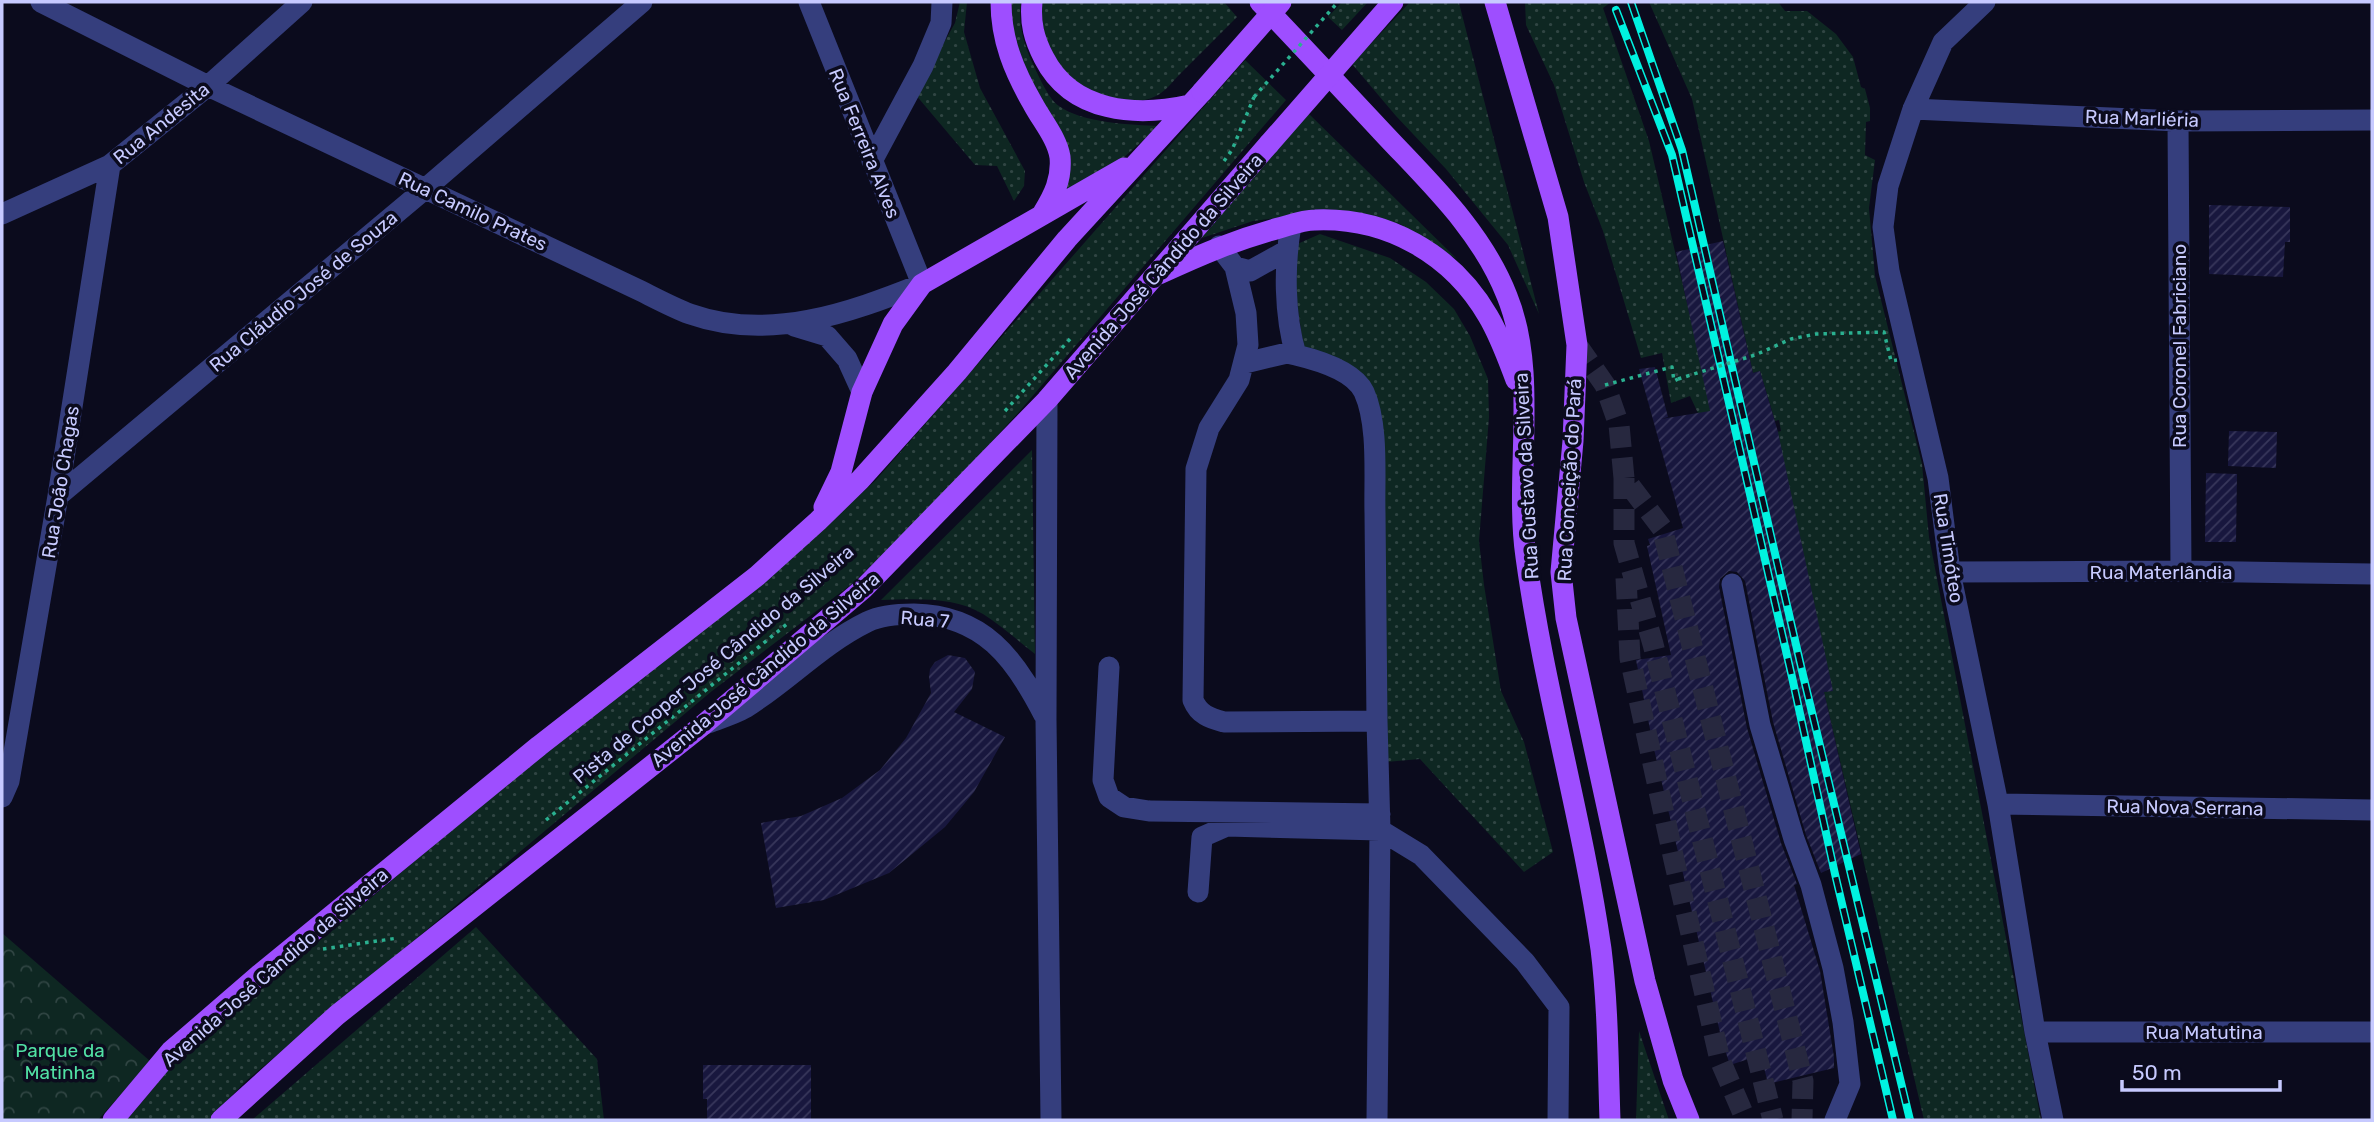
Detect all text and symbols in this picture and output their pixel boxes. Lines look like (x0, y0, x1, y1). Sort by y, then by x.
street label: Rua Ferreira Alves (824, 65, 905, 221)
street label: Rua Andesita (109, 78, 214, 169)
street label: Rua Marliéria (2085, 105, 2199, 132)
street label: Avenida José Cândido da Silveira (1059, 149, 1268, 384)
street label: Rua Camilo Prates (395, 167, 551, 256)
street label: Rua Cláudio José de Souza (205, 206, 402, 377)
street label: Rua Coronel Fabriciano (2168, 244, 2191, 448)
street label: Rua Gustavo da Silveira (1510, 372, 1543, 580)
street label: Rua Conceição do Pará (1553, 378, 1586, 582)
street label: Rua João Chagas (37, 404, 84, 560)
street label: Rua Timóteo (1928, 492, 1969, 605)
street label: Pista de Cooper José Cândido da Silveira (568, 540, 858, 789)
street label: Rua Materlândia (2090, 561, 2232, 584)
street label: Avenida José Cândido da Silveira (646, 567, 884, 772)
street label: Rua 7 (900, 606, 951, 633)
street label: Rua Nova Serrana (2106, 795, 2264, 820)
street label: Avenida José Cândido da Silveira (158, 863, 393, 1072)
street label: Rua Matutina (2145, 1021, 2263, 1044)
park label: Parque da Matinha (15, 1039, 105, 1084)
scale bar (2122, 1048, 2280, 1092)
text: 50 m (2132, 1060, 2182, 1085)

